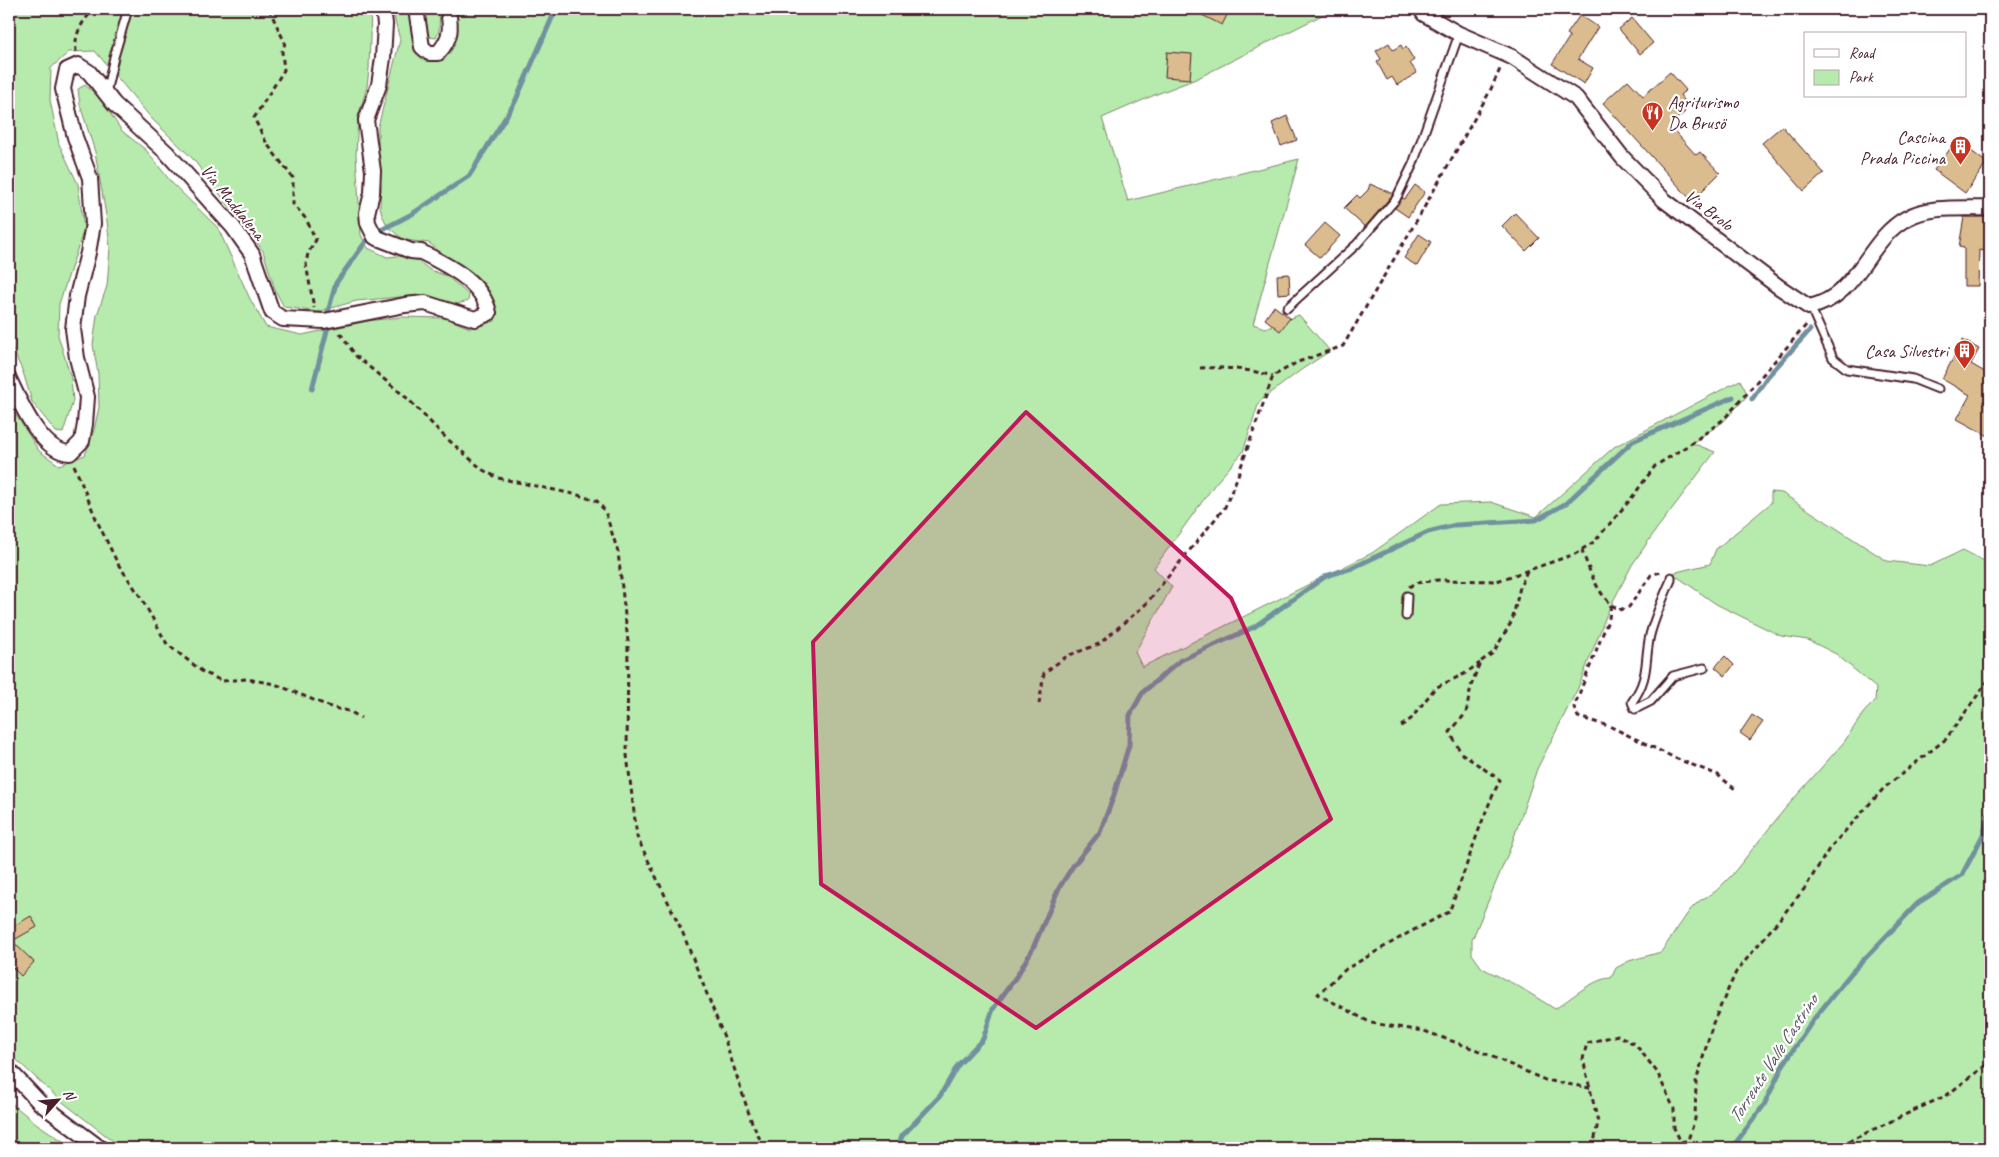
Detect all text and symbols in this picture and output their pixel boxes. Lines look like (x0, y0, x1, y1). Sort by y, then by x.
legend (1804, 32, 1966, 98)
text: Road (1849, 44, 1876, 63)
text: Park (1849, 68, 1874, 87)
place label: Agriturismo Da Brusö (1668, 91, 1740, 134)
restaurant icon: Agriturismo Da Brusö (1640, 100, 1664, 131)
place label: Cascina Prada Piccina (1860, 126, 1947, 169)
building icon: Cascina Prada Piccina (1949, 135, 1973, 166)
street label: Via Maddalena (196, 160, 271, 245)
street label: Via Brolo (1680, 185, 1739, 236)
building icon: Casa Silvestri (1952, 339, 1976, 370)
place label: Casa Silvestri (1865, 340, 1951, 362)
water label: Torrente Valle Castrino (1723, 987, 1825, 1128)
north arrow (32, 1074, 82, 1124)
text: N (60, 1087, 80, 1104)

